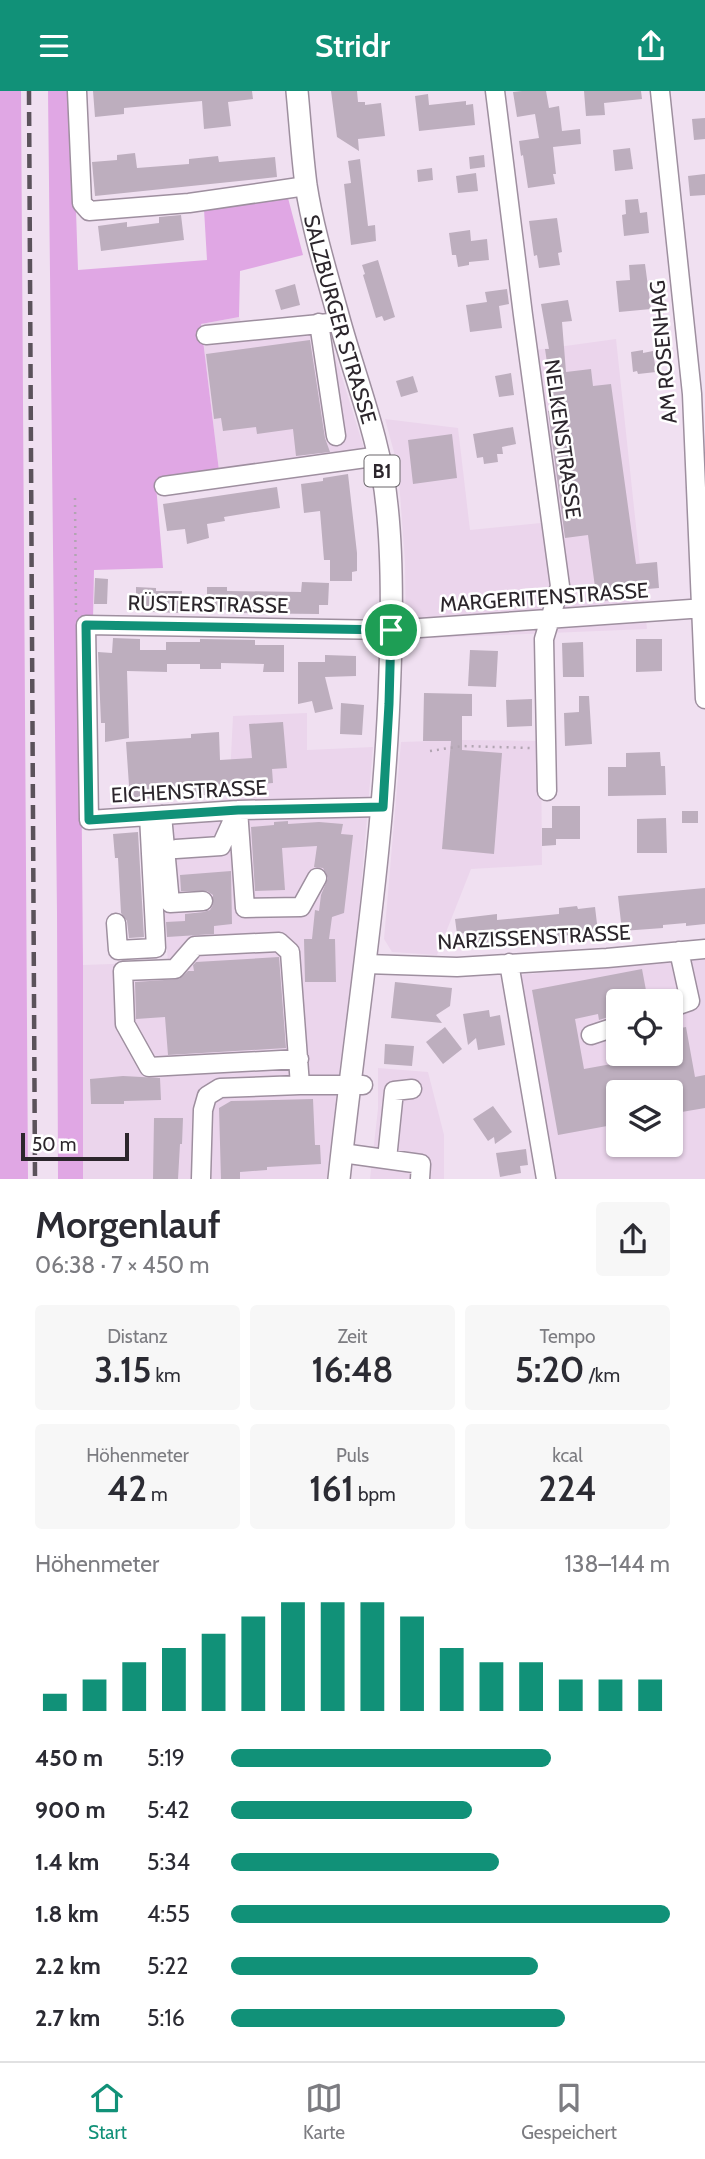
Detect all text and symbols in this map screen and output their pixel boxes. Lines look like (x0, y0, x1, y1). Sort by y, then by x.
text: Stridr (315, 26, 390, 65)
icon: menu (35, 27, 73, 65)
icon: share (632, 27, 670, 65)
street label: SALZBURGER STRASSE (299, 212, 382, 426)
street label: AM ROSENHAG (644, 279, 682, 425)
street label: NELKENSTRASSE (539, 358, 587, 520)
road number: B1 (364, 455, 400, 487)
street label: MARGERITENSTRASSE (439, 577, 649, 617)
street label: RÜSTERSTRASSE (127, 590, 289, 618)
pin (361, 600, 421, 660)
icon: arrive (372, 611, 410, 649)
street label: EICHENSTRASSE (110, 774, 268, 808)
street label: NARZISSENSTRASSE (437, 919, 631, 955)
map controls (606, 989, 683, 1157)
button: locate (606, 989, 683, 1066)
button: layers (606, 1080, 683, 1157)
scale bar (21, 1130, 130, 1162)
text: 50 m (32, 1133, 76, 1156)
text: Morgenlauf (35, 1201, 221, 1248)
button: share (596, 1202, 670, 1276)
text: 06:38 · 7 × 450 m (35, 1251, 210, 1279)
text: Distanz (107, 1325, 168, 1348)
text: Zeit (337, 1325, 368, 1348)
text: Tempo (539, 1325, 596, 1348)
text: 3.15 (94, 1348, 151, 1391)
text: 16:48 (311, 1348, 394, 1391)
text: 5:20 (515, 1348, 584, 1391)
text: km (151, 1364, 181, 1387)
text: /km (584, 1364, 620, 1387)
text: Höhenmeter (86, 1444, 189, 1467)
text: Puls (336, 1444, 369, 1467)
text: kcal (552, 1444, 583, 1467)
text: 42 (107, 1467, 147, 1510)
text: 161 (309, 1467, 354, 1510)
text: 224 (538, 1467, 597, 1510)
text: m (147, 1483, 168, 1506)
text: bpm (354, 1483, 396, 1506)
text: Höhenmeter (35, 1550, 159, 1578)
text: 138–144 m (565, 1550, 670, 1578)
text: 450 m (35, 1744, 103, 1772)
text: 5:19 (147, 1744, 185, 1772)
text: 900 m (35, 1796, 106, 1824)
text: 5:42 (147, 1796, 190, 1824)
text: 1.4 km (35, 1848, 99, 1876)
text: 5:34 (147, 1848, 190, 1876)
text: 1.8 km (35, 1900, 99, 1928)
text: 4:55 (147, 1900, 190, 1928)
text: 2.2 km (35, 1952, 101, 1980)
text: 5:22 (147, 1952, 188, 1980)
text: 2.7 km (35, 2004, 100, 2032)
text: 5:16 (147, 2004, 185, 2032)
tab: Start (88, 2079, 127, 2144)
tab: Karte (303, 2079, 345, 2144)
tab: Gespeichert (521, 2079, 617, 2144)

